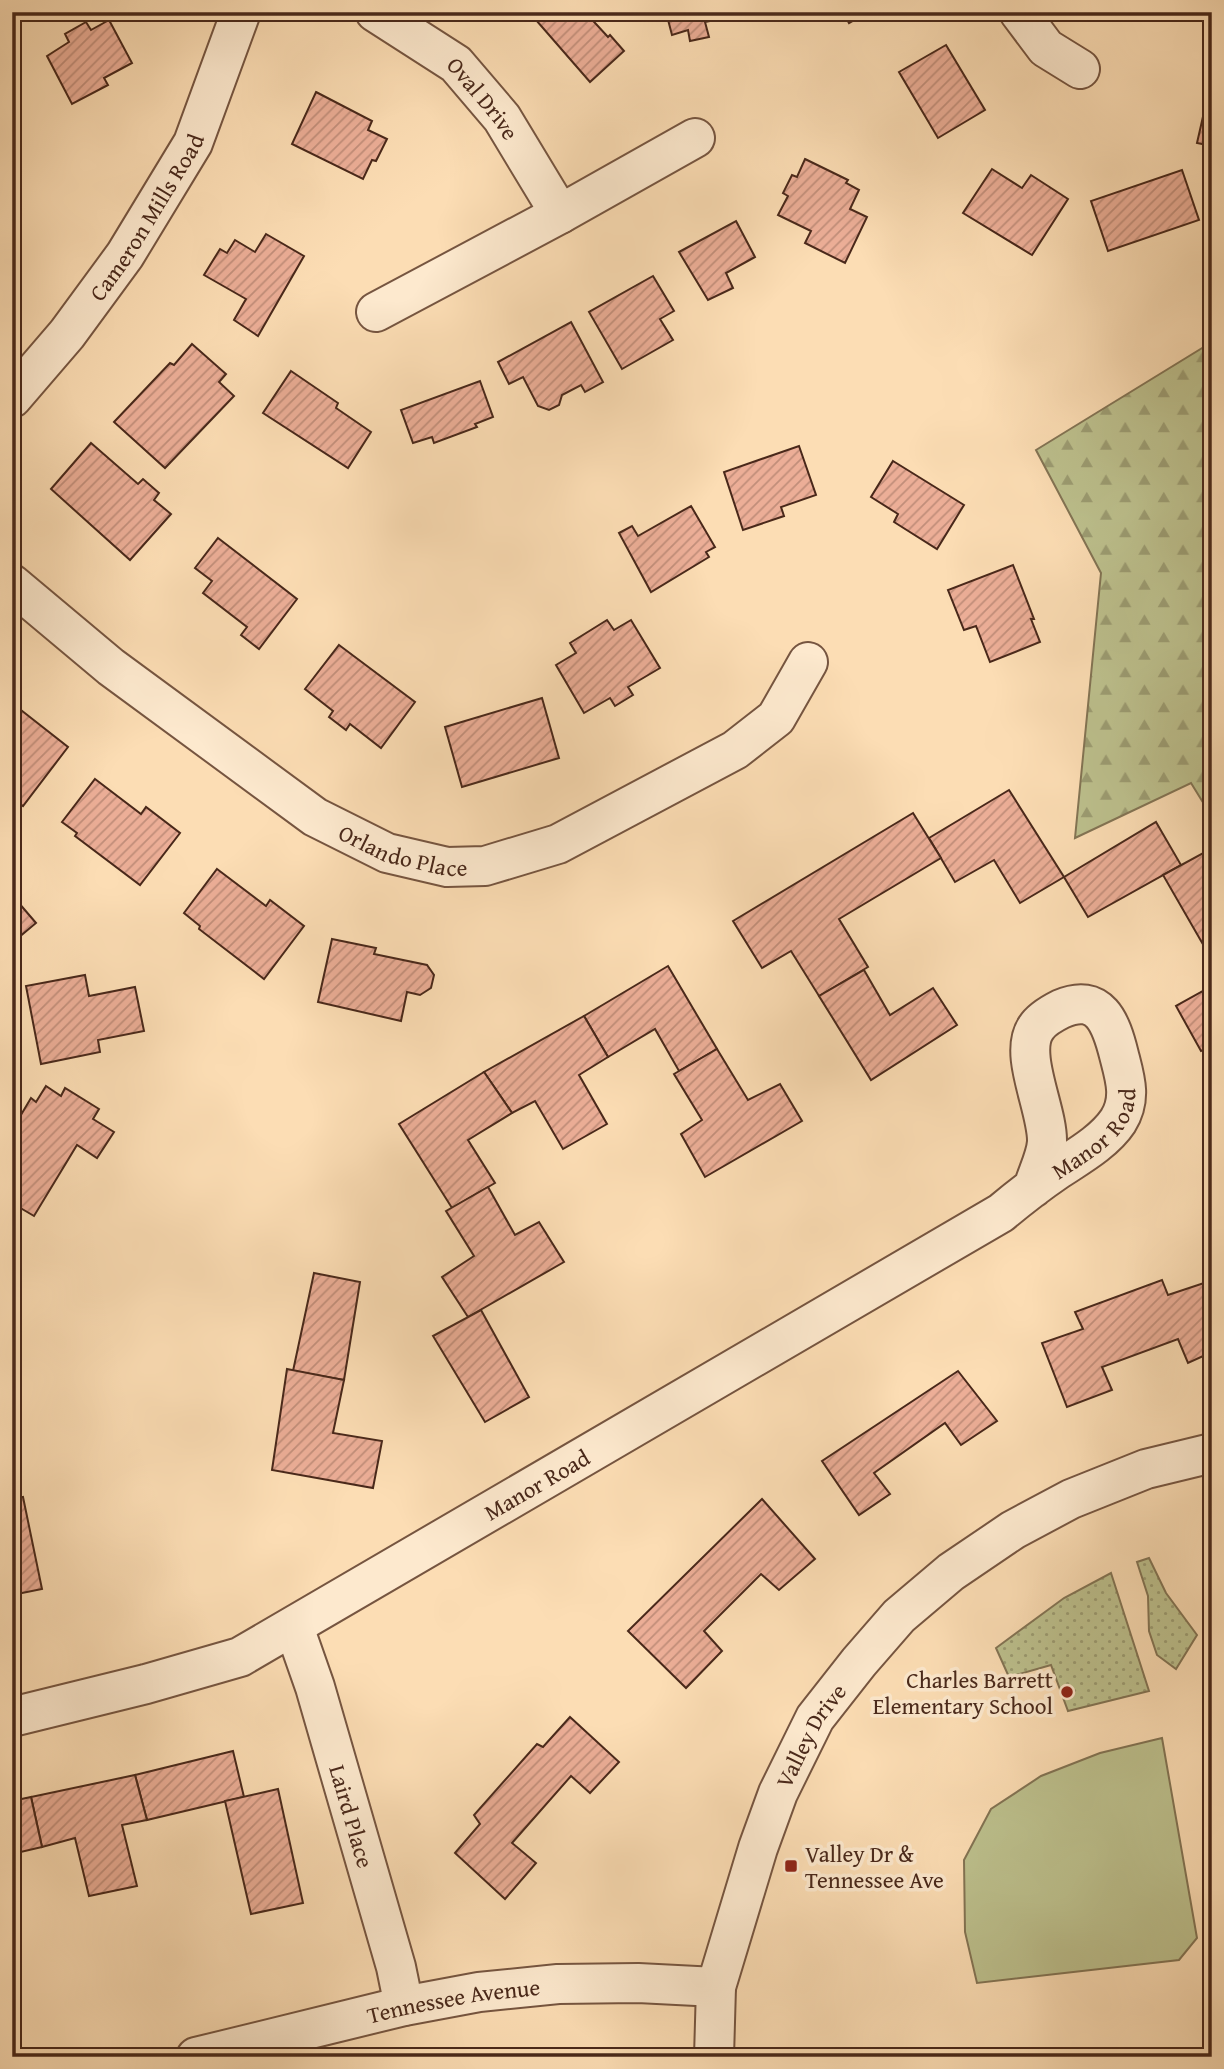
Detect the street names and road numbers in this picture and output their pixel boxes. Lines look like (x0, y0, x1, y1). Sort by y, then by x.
street label: Oval Drive (440, 49, 528, 146)
street label: Cameron Mills Road (81, 128, 212, 307)
street label: Orlando Place (333, 815, 468, 884)
street label: Manor Road (1045, 1087, 1143, 1186)
street label: Manor Road (478, 1440, 596, 1528)
street label: Valley Drive (767, 1676, 853, 1793)
street label: Laird Place (322, 1761, 383, 1872)
street label: Tennessee Avenue (363, 1969, 541, 2031)

